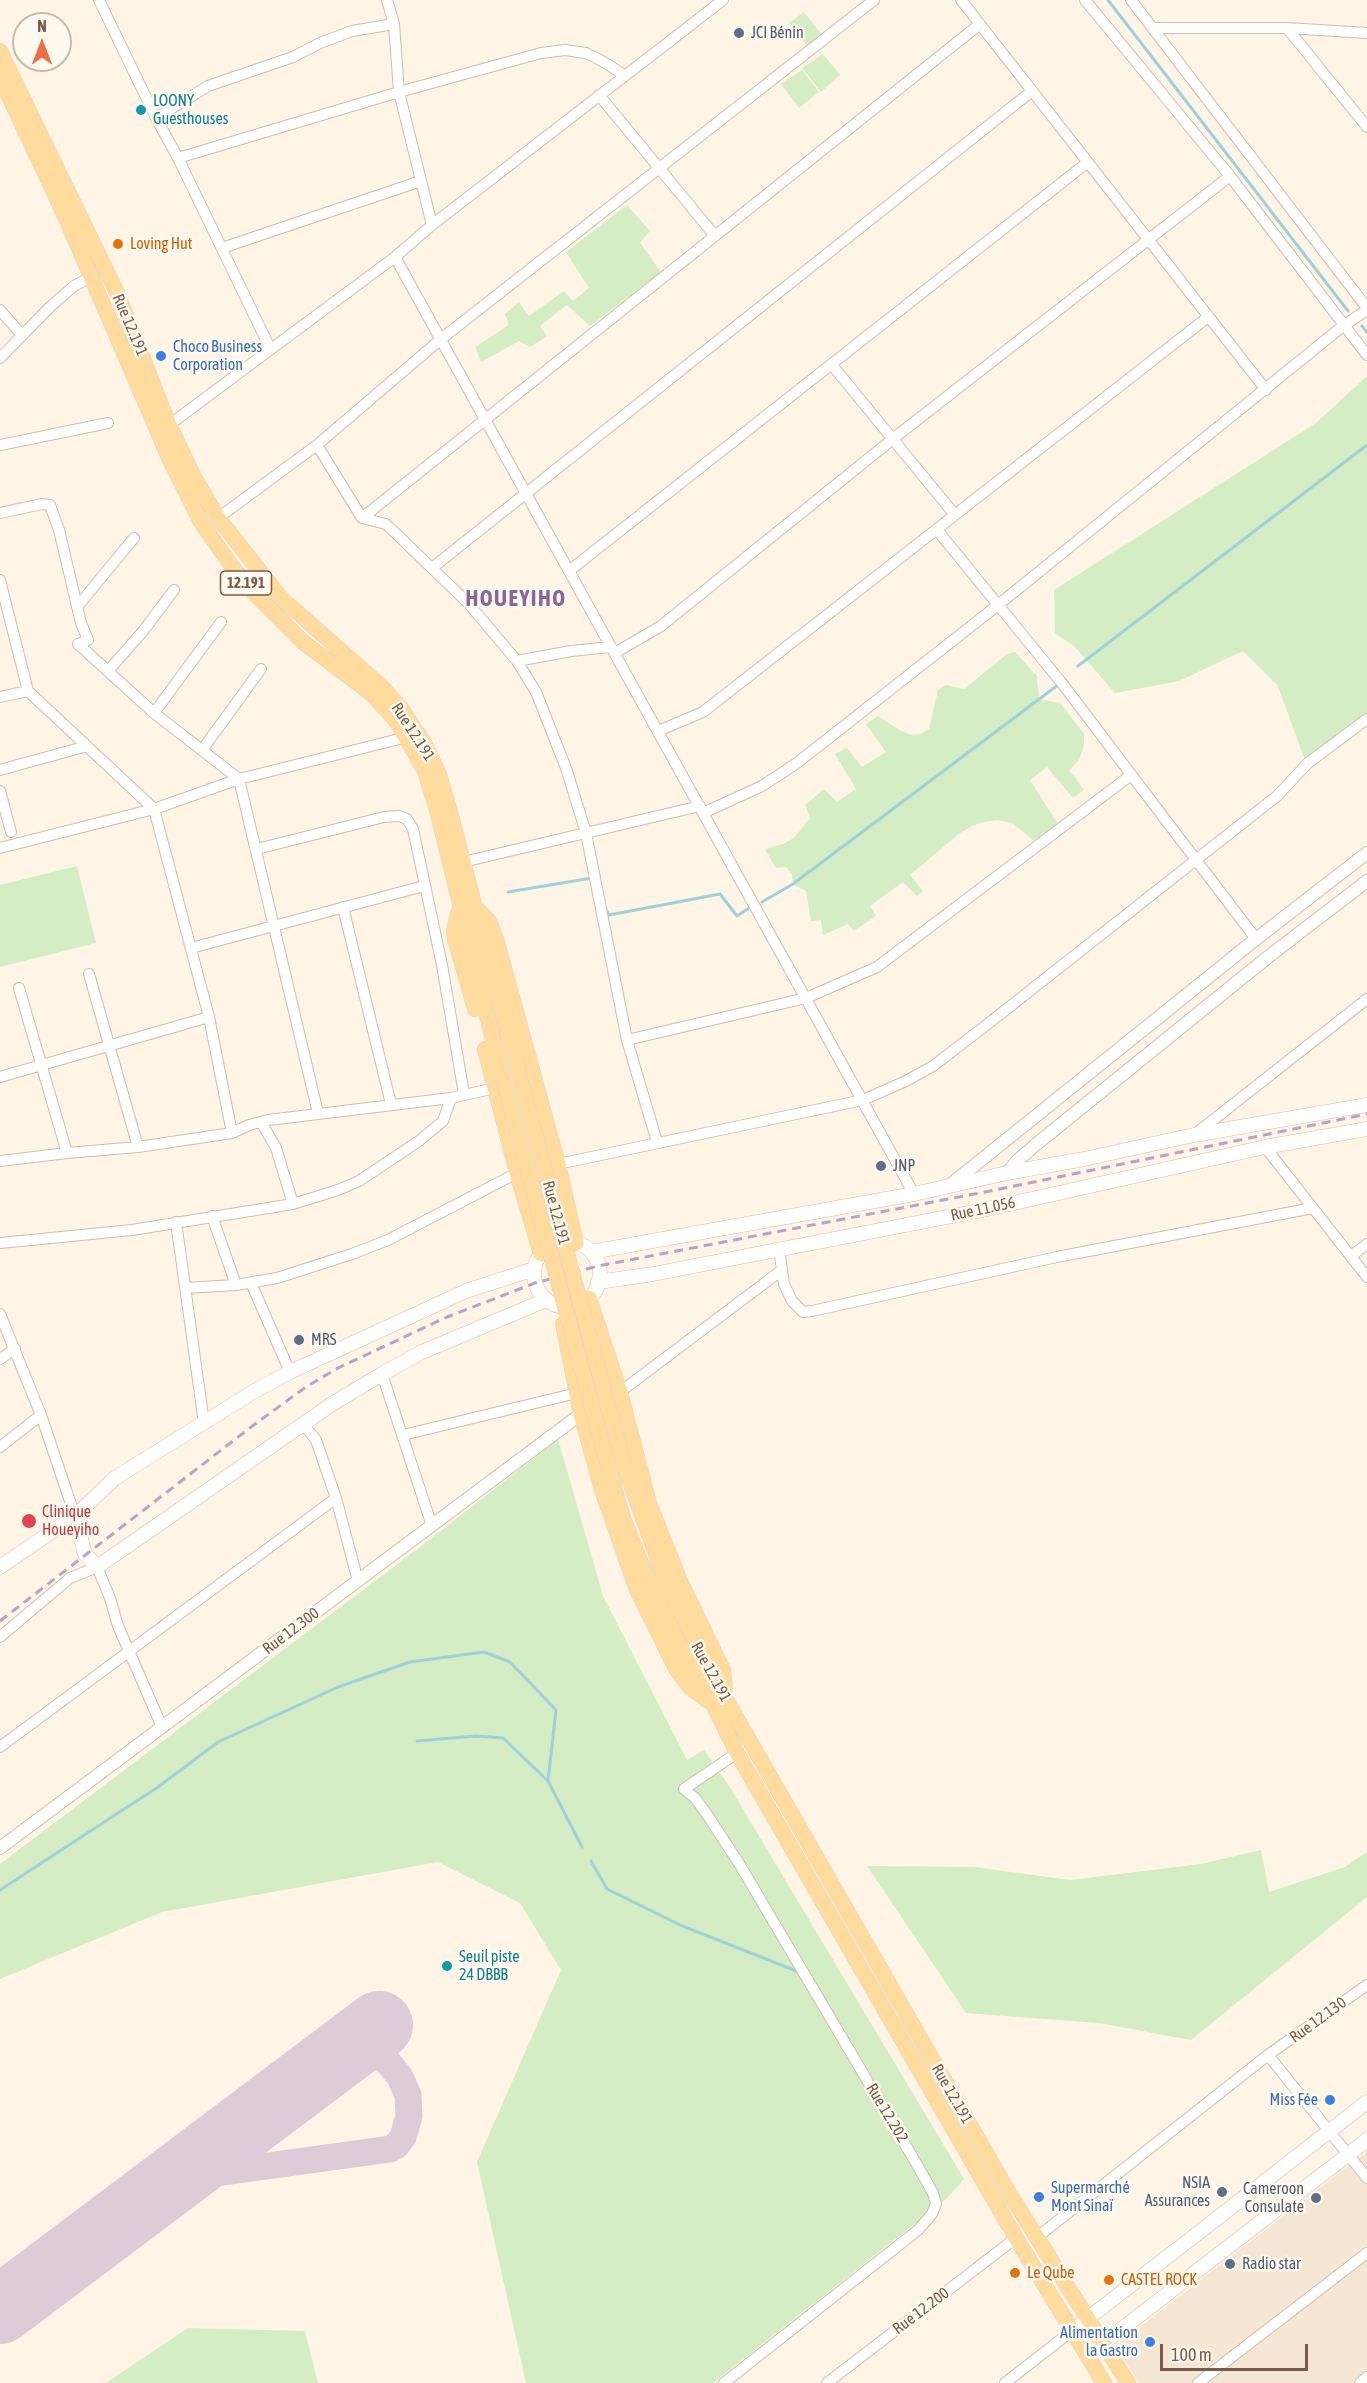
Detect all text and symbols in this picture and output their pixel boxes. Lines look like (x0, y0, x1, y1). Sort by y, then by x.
north arrow (12, 12, 72, 72)
text: N (37, 17, 47, 35)
place label: JCI Bénin (751, 23, 804, 43)
marker: JCI Bénin (732, 26, 746, 40)
place label: LOONY Guesthouses (153, 91, 228, 129)
marker: LOONY Guesthouses (134, 103, 148, 117)
place label: Loving Hut (130, 234, 192, 254)
marker: Loving Hut (111, 237, 125, 251)
street label: Rue 12.191 (108, 291, 152, 359)
place label: Choco Business Corporation (173, 337, 262, 375)
marker: Choco Business Corporation (154, 349, 168, 363)
road number: 12.191 (220, 571, 272, 595)
district label: HOUEYIHO (465, 586, 567, 612)
street label: Rue 12.191 (387, 699, 439, 765)
place label: JNP (893, 1156, 915, 1176)
marker: JNP (874, 1159, 888, 1173)
street label: Rue 12.191 (538, 1179, 574, 1247)
street label: Rue 11.056 (949, 1193, 1017, 1225)
place label: MRS (311, 1330, 336, 1350)
marker: MRS (292, 1333, 306, 1347)
place label: Clinique Houeyiho (42, 1502, 99, 1540)
marker: Clinique Houeyiho (20, 1512, 38, 1530)
street label: Rue 12.300 (259, 1604, 323, 1658)
street label: Rue 12.191 (687, 1639, 735, 1705)
place label: Seuil piste 24 DBBB (459, 1947, 519, 1985)
marker: Seuil piste 24 DBBB (440, 1959, 454, 1973)
street label: Rue 12.130 (1286, 1993, 1350, 2047)
street label: Rue 12.191 (927, 2061, 977, 2127)
street label: Rue 12.202 (862, 2080, 912, 2146)
place label: Miss Fée (1270, 2090, 1318, 2110)
marker: Miss Fée (1323, 2093, 1337, 2107)
place label: NSIA Assurances (1145, 2173, 1210, 2211)
place label: Supermarché Mont Sinaï (1051, 2178, 1130, 2216)
place label: Cameroon Consulate (1243, 2179, 1304, 2217)
marker: NSIA Assurances (1215, 2185, 1229, 2199)
marker: Supermarché Mont Sinaï (1032, 2190, 1046, 2204)
marker: Cameroon Consulate (1309, 2191, 1323, 2205)
place label: Radio star (1242, 2254, 1301, 2274)
marker: Radio star (1223, 2257, 1237, 2271)
place label: Le Qube (1027, 2263, 1075, 2283)
marker: Le Qube (1008, 2266, 1022, 2280)
place label: CASTEL ROCK (1121, 2270, 1197, 2290)
marker: CASTEL ROCK (1102, 2273, 1116, 2287)
street label: Rue 12.200 (889, 2284, 953, 2338)
place label: Alimentation la Gastro (1060, 2323, 1138, 2361)
scale bar (1163, 2332, 1312, 2370)
marker: Alimentation la Gastro (1143, 2335, 1157, 2349)
text: 100 m (1171, 2344, 1212, 2365)

